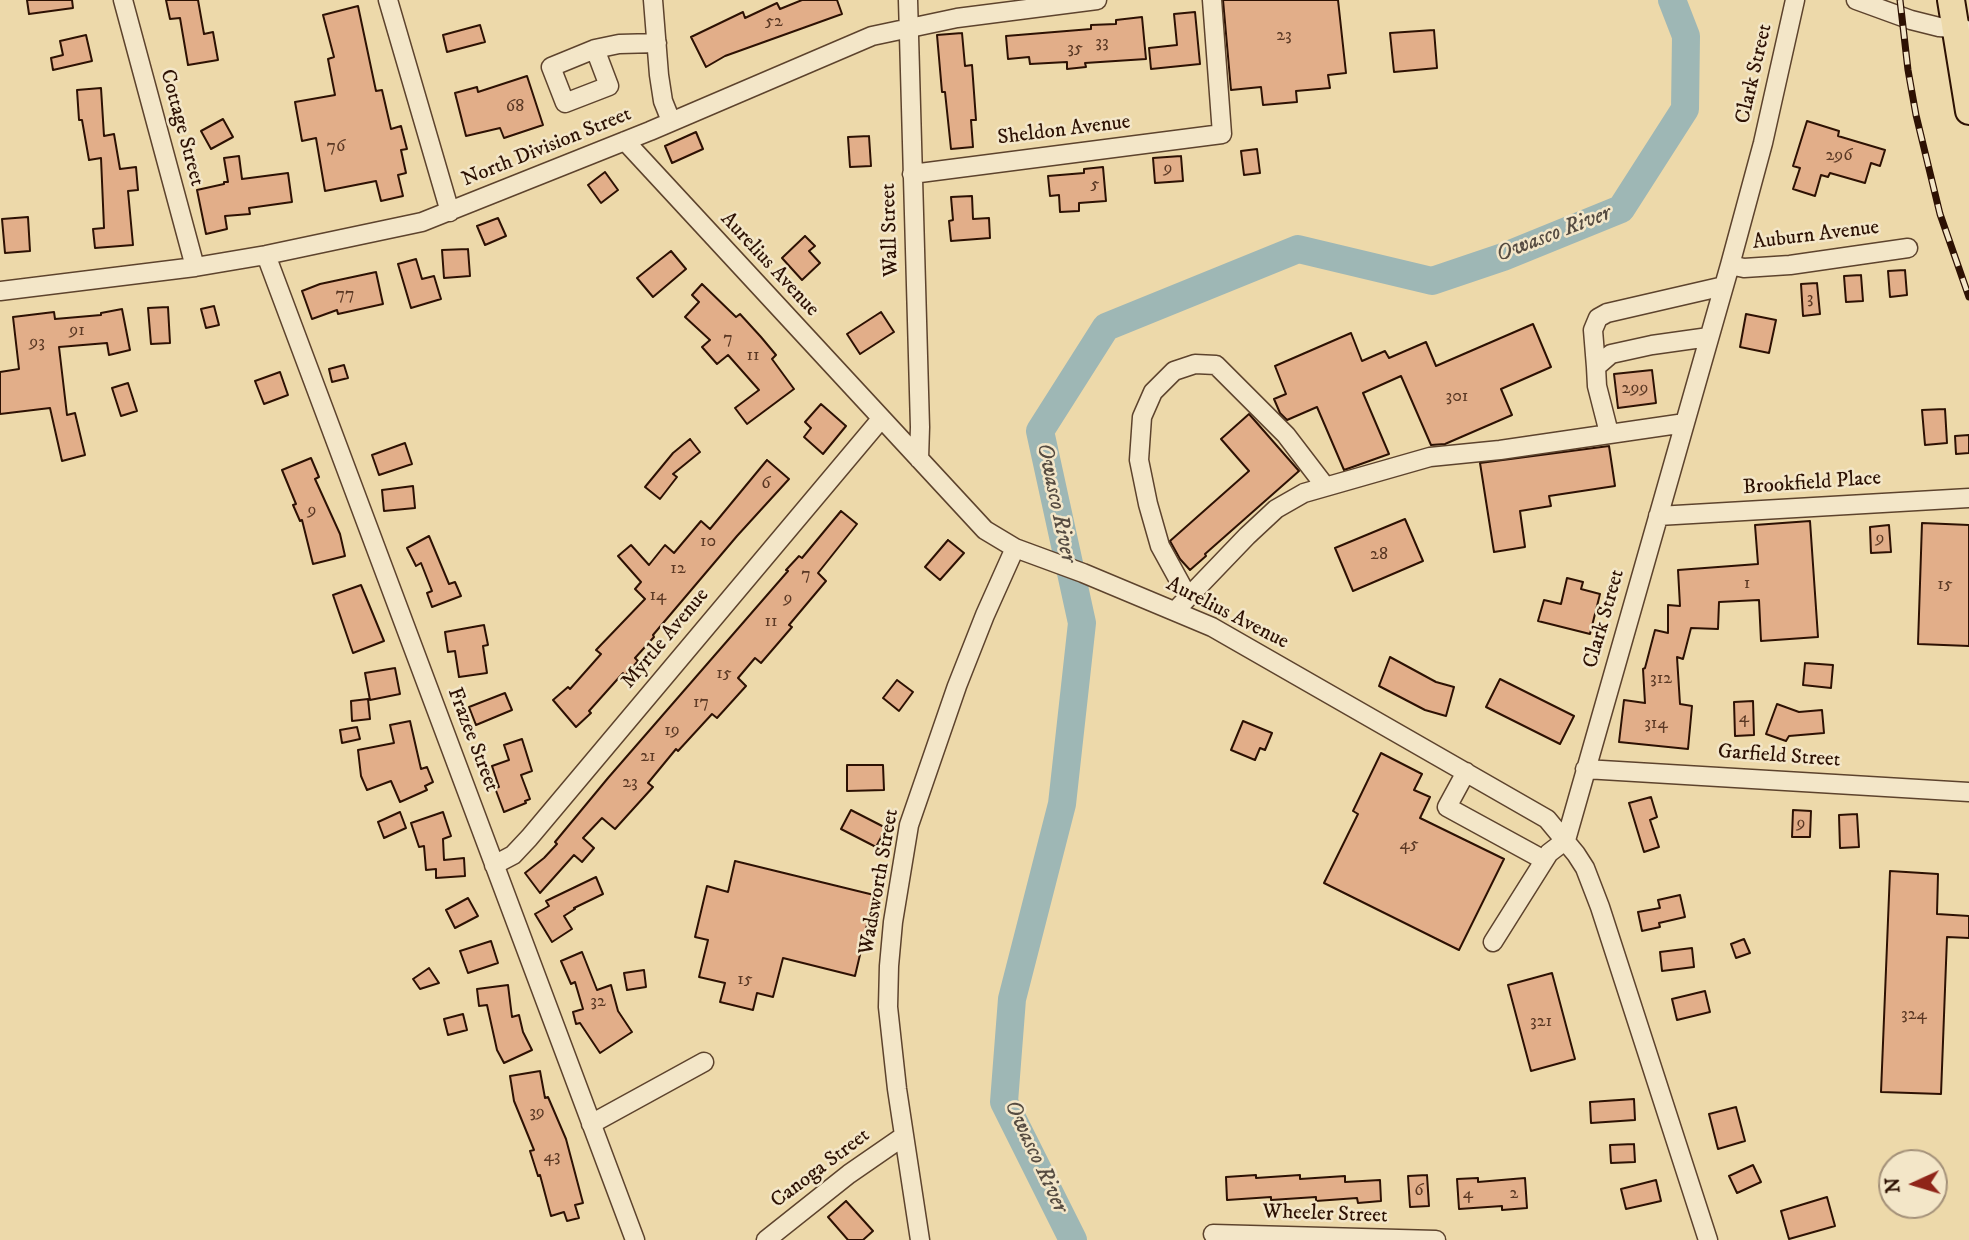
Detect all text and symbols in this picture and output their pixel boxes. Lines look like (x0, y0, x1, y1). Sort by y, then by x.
house number: 52 (765, 11, 783, 33)
street label: Clark Street (1731, 22, 1779, 126)
house number: 23 (1276, 25, 1292, 47)
house number: 33 (1095, 32, 1109, 54)
house number: 35 (1067, 38, 1083, 60)
street label: Cottage Street (153, 67, 209, 189)
house number: 68 (506, 96, 524, 118)
street label: North Division Street (459, 103, 635, 193)
street label: Sheldon Avenue (996, 110, 1132, 152)
house number: 76 (327, 136, 345, 158)
house number: 296 (1825, 145, 1853, 167)
house number: 9 (1164, 158, 1172, 180)
house number: 5 (1091, 174, 1099, 196)
street label: Wall Street (877, 183, 905, 277)
water label: Owasco River (1493, 200, 1615, 270)
street label: Aurelius Avenue (714, 207, 824, 323)
street label: Auburn Avenue (1751, 216, 1881, 256)
house number: 77 (336, 284, 354, 306)
house number: 3 (1807, 288, 1813, 310)
house number: 91 (69, 320, 85, 342)
house number: 7 (723, 328, 733, 350)
house number: 93 (29, 332, 45, 354)
house number: 11 (746, 345, 760, 367)
house number: 299 (1622, 378, 1648, 400)
house number: 301 (1446, 386, 1468, 408)
water label: Owasco River (1029, 441, 1081, 565)
street label: Brookfield Place (1742, 467, 1882, 501)
house number: 6 (761, 473, 771, 495)
house number: 9 (308, 500, 316, 522)
house number: 9 (1876, 528, 1884, 550)
house number: 10 (700, 531, 716, 553)
house number: 28 (1370, 544, 1388, 566)
house number: 12 (670, 558, 686, 580)
house number: 7 (801, 564, 811, 586)
street label: Clark Street (1579, 567, 1631, 671)
street label: Aurelius Avenue (1162, 572, 1292, 656)
house number: 1 (1744, 573, 1750, 595)
house number: 15 (1937, 574, 1953, 596)
street label: Myrtle Avenue (617, 584, 715, 694)
house number: 14 (650, 585, 666, 607)
house number: 9 (784, 588, 792, 610)
house number: 11 (764, 611, 778, 633)
house number: 15 (716, 663, 732, 685)
house number: 312 (1650, 668, 1672, 690)
street label: Frazee Street (441, 684, 503, 796)
house number: 17 (693, 692, 709, 714)
house number: 4 (1739, 707, 1749, 729)
house number: 314 (1644, 713, 1668, 735)
house number: 19 (664, 720, 680, 742)
street label: Garfield Street (1717, 740, 1841, 774)
house number: 21 (640, 746, 656, 768)
house number: 23 (622, 772, 638, 794)
street label: Wadsworth Street (855, 807, 905, 957)
house number: 9 (1797, 813, 1805, 835)
house number: 45 (1399, 834, 1419, 856)
house number: 15 (737, 969, 753, 991)
house number: 32 (590, 991, 606, 1013)
house number: 324 (1901, 1004, 1927, 1026)
house number: 321 (1530, 1011, 1552, 1033)
water label: Owasco River (997, 1096, 1073, 1218)
house number: 39 (529, 1102, 545, 1124)
street label: Canoga Street (767, 1124, 875, 1214)
house number: 43 (543, 1146, 561, 1168)
north arrow (1878, 1149, 1948, 1219)
text: N (1882, 1177, 1906, 1194)
house number: 6 (1414, 1180, 1424, 1202)
house number: 4 (1463, 1183, 1473, 1205)
house number: 2 (1510, 1183, 1518, 1205)
street label: Wheeler Street (1262, 1200, 1388, 1230)

